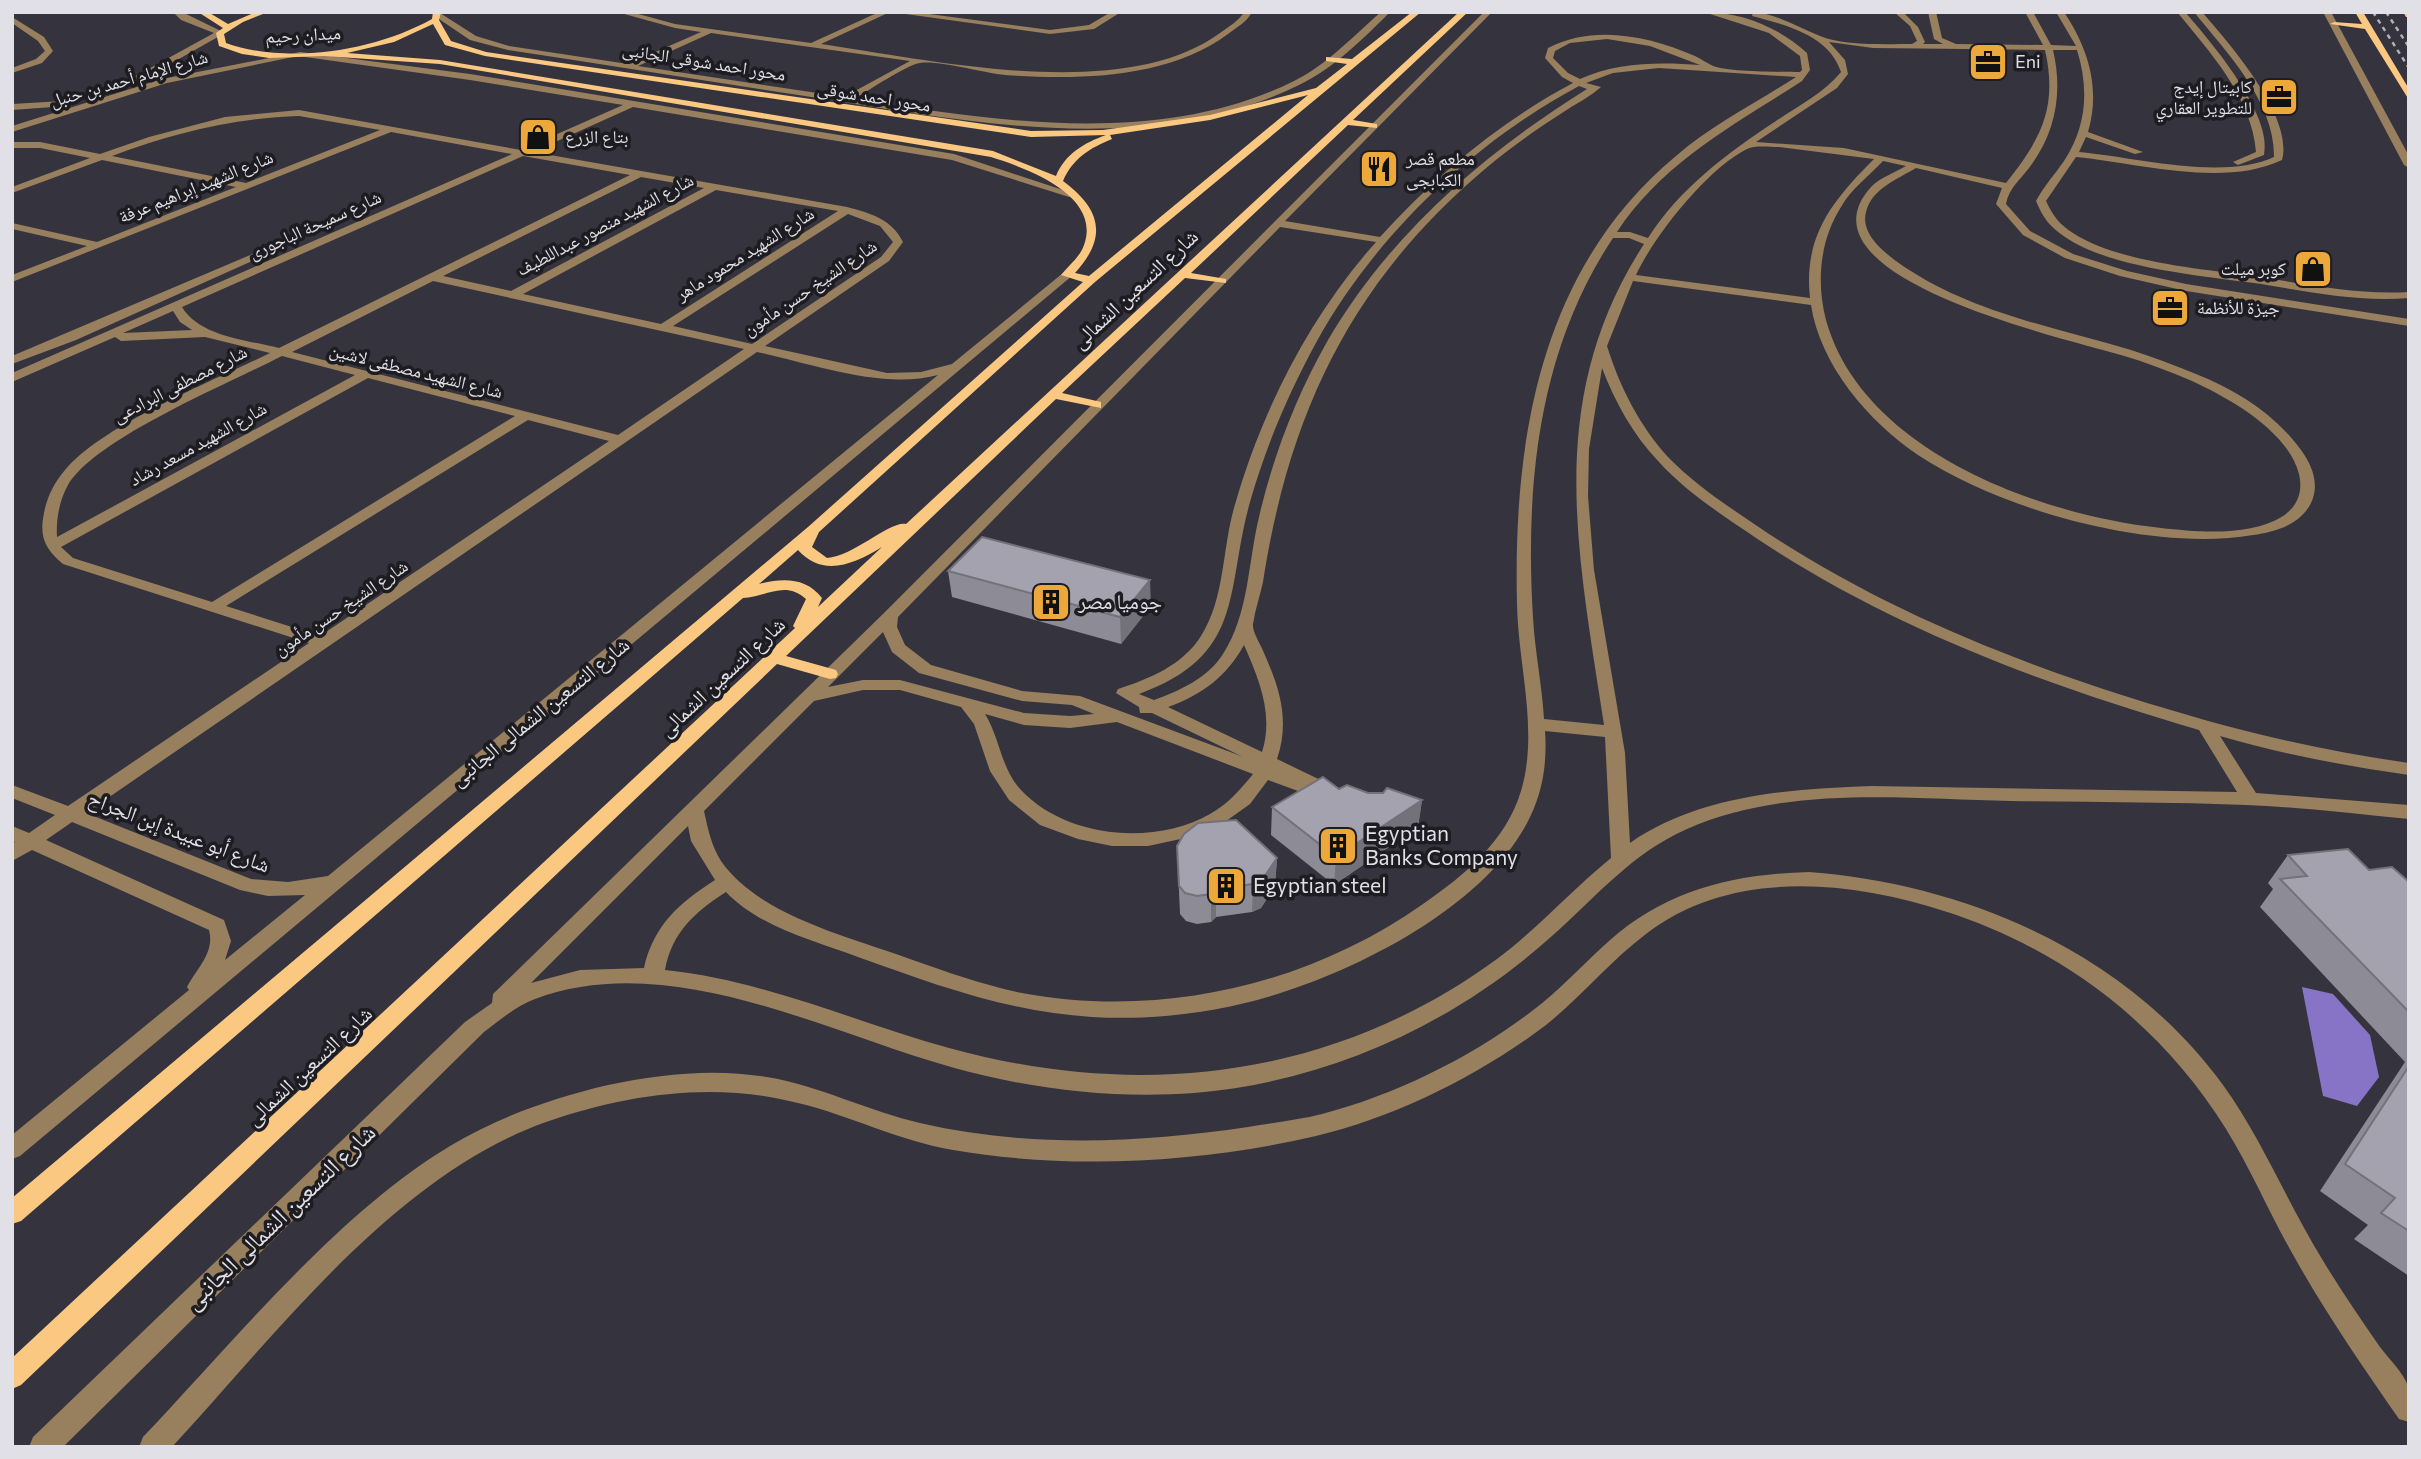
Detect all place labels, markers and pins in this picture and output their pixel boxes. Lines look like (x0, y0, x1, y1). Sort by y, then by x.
office icon: Eni (1967, 41, 2009, 83)
place label: Eni (2015, 50, 2041, 72)
place label: كابيتال إيدج للتطوير العقاري (2156, 75, 2253, 123)
office icon: كابيتال إيدج للتطوير العقاري (2258, 76, 2300, 118)
shop icon: بتاع الزرع (517, 116, 559, 158)
place label: بتاع الزرع (565, 125, 629, 148)
place label: مطعم قصر الكبابجى (1405, 147, 1475, 191)
restaurant icon: مطعم قصر الكبابجى (1358, 148, 1400, 190)
shop icon: كوبر ميلت (2292, 248, 2334, 290)
place label: كوبر ميلت (2221, 257, 2287, 280)
office icon: جيزة للأنظمة (2149, 287, 2191, 329)
place label: جيزة للأنظمة (2197, 296, 2280, 318)
building icon: جوميا مصر (1030, 581, 1072, 623)
place label: جوميا مصر (1077, 588, 1162, 613)
place label: Egyptian Banks Company (1365, 820, 1518, 869)
building icon: Egyptian Banks Company (1317, 825, 1359, 867)
building icon: Egyptian steel (1205, 865, 1247, 907)
place label: Egyptian steel (1253, 872, 1386, 897)

